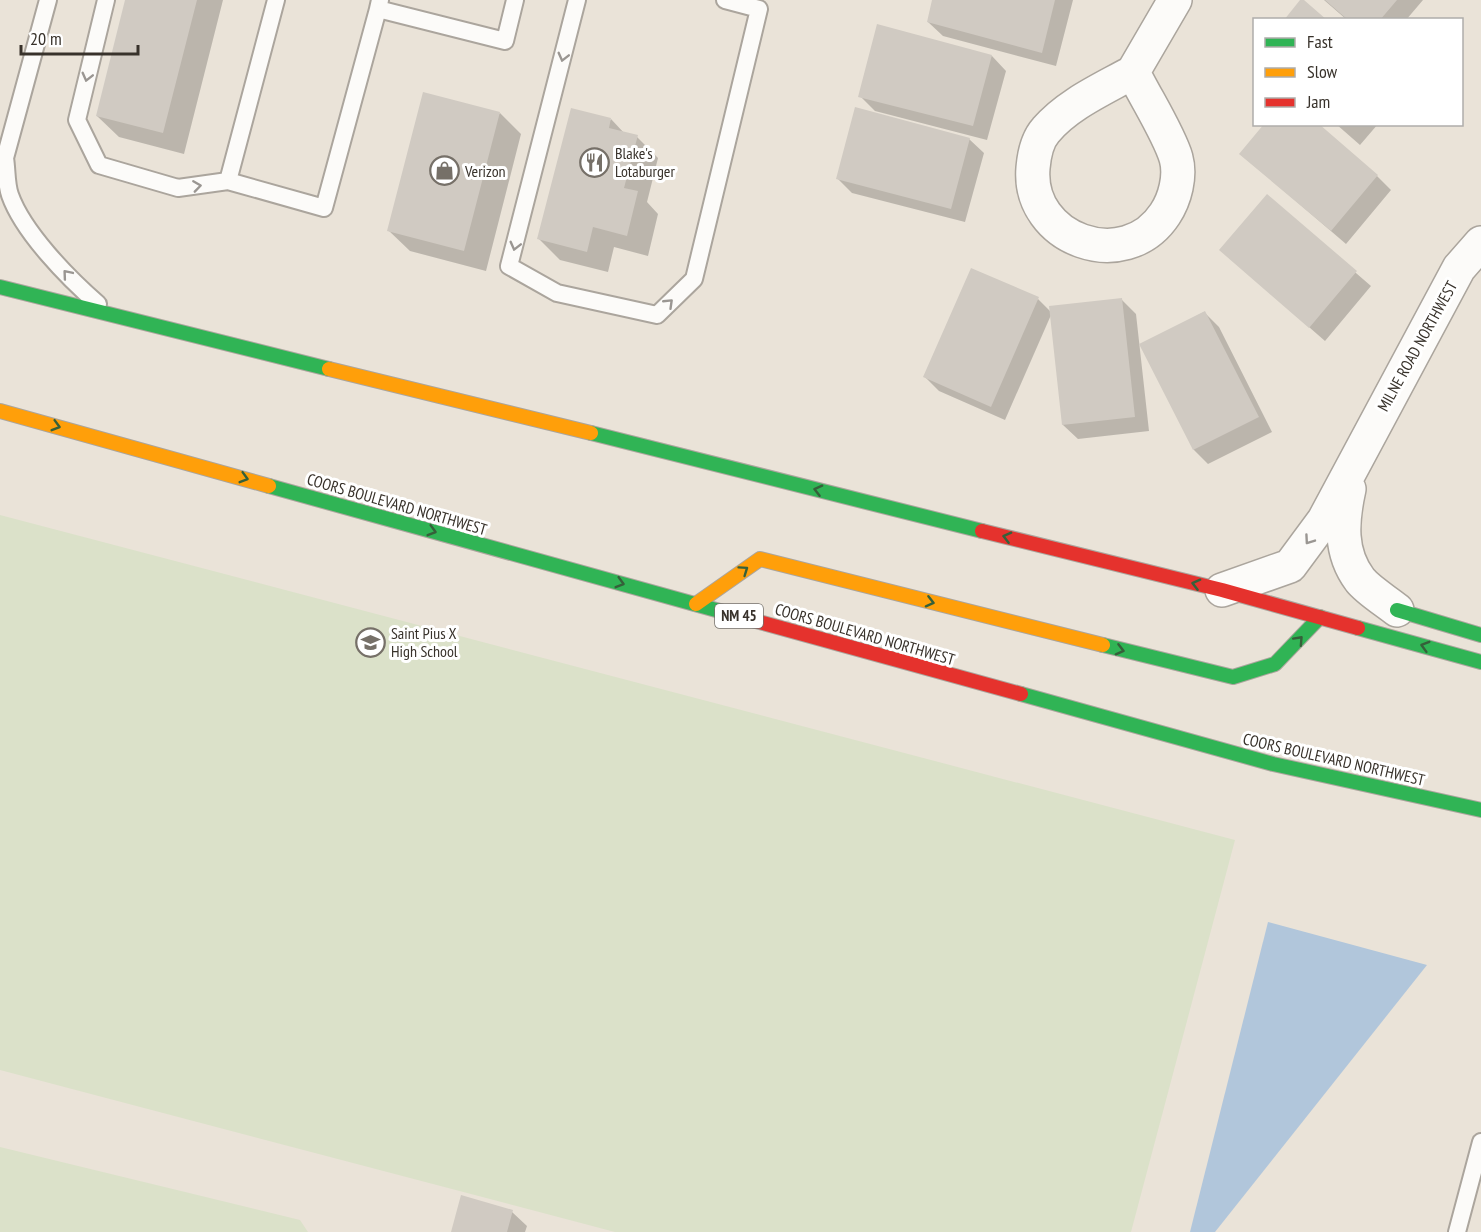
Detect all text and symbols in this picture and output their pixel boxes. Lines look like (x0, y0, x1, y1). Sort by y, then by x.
scale bar (21, 18, 138, 56)
legend (1253, 18, 1463, 126)
text: 20 m (30, 27, 62, 50)
text: Fast (1307, 30, 1333, 53)
one-way arrow (557, 52, 570, 62)
text: Slow (1307, 60, 1338, 83)
one-way arrow (82, 72, 95, 82)
text: Jam (1306, 90, 1330, 113)
place label: Blake's Lotaburger (615, 143, 675, 181)
restaurant icon: Blake's Lotaburger (578, 146, 610, 178)
shop icon: Verizon (428, 155, 460, 187)
place label: Verizon (464, 161, 506, 181)
one-way arrow (192, 180, 201, 192)
one-way arrow (509, 240, 522, 250)
one-way arrow (63, 270, 74, 281)
street label: MILNE ROAD NORTHWEST (1373, 277, 1461, 415)
one-way arrow (663, 299, 673, 310)
one-way arrow (50, 419, 61, 431)
street label: COORS BOULEVARD NORTHWEST (305, 469, 489, 539)
one-way arrow (239, 471, 249, 484)
one-way arrow (813, 484, 823, 497)
one-way arrow (427, 523, 437, 536)
one-way arrow (1002, 532, 1013, 544)
one-way arrow (1305, 534, 1316, 545)
one-way arrow (738, 566, 749, 577)
one-way arrow (614, 576, 625, 588)
one-way arrow (1191, 579, 1201, 592)
one-way arrow (925, 595, 935, 608)
street label: COORS BOULEVARD NORTHWEST (773, 599, 957, 669)
road number: NM 45 (715, 604, 763, 628)
place label: Saint Pius X High School (391, 623, 458, 661)
school or university icon: Saint Pius X High School (354, 626, 386, 658)
one-way arrow (1292, 636, 1303, 646)
one-way arrow (1420, 641, 1430, 654)
one-way arrow (1114, 642, 1124, 655)
street label: COORS BOULEVARD NORTHWEST (1241, 728, 1427, 790)

